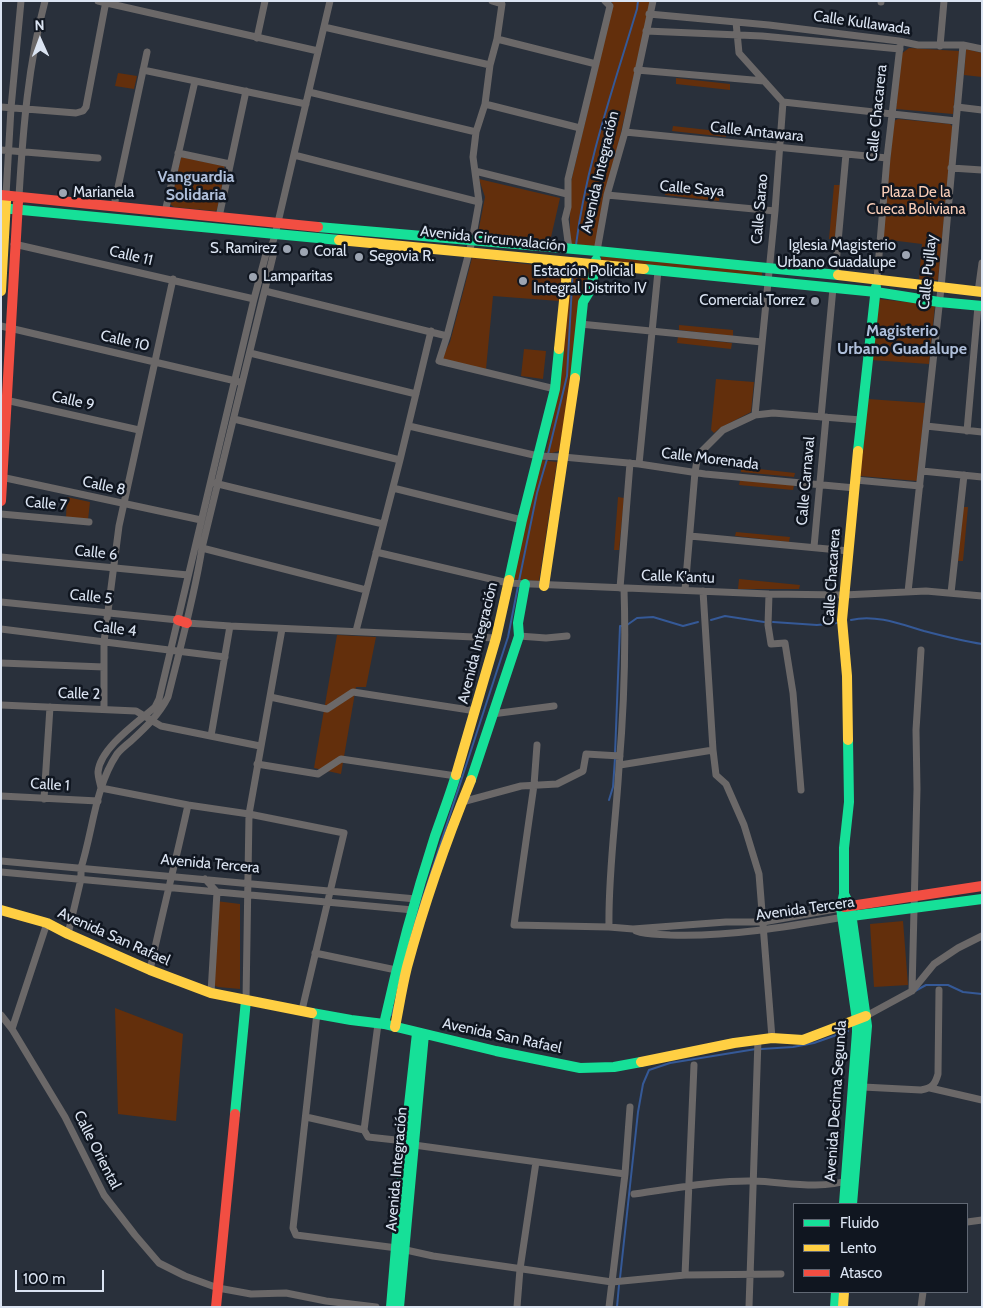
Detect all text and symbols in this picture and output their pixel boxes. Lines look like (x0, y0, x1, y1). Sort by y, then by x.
street label: Calle Kullawada (812, 7, 912, 39)
north arrow (15, 15, 65, 65)
text: N (34, 16, 45, 34)
street label: Calle Chacarera (863, 64, 891, 162)
street label: Avenida Integración (577, 109, 623, 235)
street label: Calle Antawara (709, 118, 805, 146)
district label: Vanguardia Solidaria (158, 167, 234, 205)
street label: Calle Sarao (748, 173, 772, 245)
street label: Calle Saya (659, 177, 725, 201)
place label: Marianela (73, 184, 134, 202)
park label: Plaza De la Cueca Boliviana (866, 184, 966, 219)
marker: Marianela (57, 187, 69, 199)
street label: Avenida Circunvalación (419, 222, 567, 256)
street label: Calle Pujllay (915, 233, 941, 311)
place label: Iglesia Magisterio Urbano Guadalupe (777, 237, 896, 272)
place label: S. Ramirez (210, 240, 277, 258)
street label: Calle 11 (107, 242, 155, 270)
marker: S. Ramirez (281, 243, 293, 255)
place label: Coral (314, 243, 347, 261)
marker: Coral (298, 246, 310, 258)
place label: Segovia R. (369, 248, 434, 266)
marker: Iglesia Magisterio Urbano Guadalupe (900, 249, 912, 261)
marker: Segovia R. (353, 251, 365, 263)
place label: Estación Policial Integral Distrito IV (533, 263, 647, 298)
place label: Lamparitas (263, 268, 333, 286)
marker: Lamparitas (247, 271, 259, 283)
marker: Estación Policial Integral Distrito IV (517, 275, 529, 287)
place label: Comercial Torrez (699, 292, 805, 310)
marker: Comercial Torrez (809, 295, 821, 307)
district label: Magisterio Urbano Guadalupe (837, 321, 967, 359)
street label: Calle 10 (99, 327, 151, 355)
street label: Calle 9 (50, 387, 96, 415)
street label: Calle Carnaval (793, 436, 819, 526)
street label: Calle Morenada (660, 444, 760, 474)
street label: Calle 8 (81, 473, 127, 499)
street label: Calle 7 (24, 493, 68, 515)
street label: Calle Chacarera (820, 528, 844, 626)
street label: Calle 6 (74, 542, 118, 564)
street label: Calle K'antu (641, 567, 715, 587)
street label: Avenida Integración (454, 580, 502, 706)
street label: Calle 5 (69, 586, 113, 608)
street label: Calle 4 (92, 617, 138, 641)
street label: Calle 2 (58, 684, 100, 704)
street label: Calle 1 (30, 775, 70, 795)
street label: Avenida Tercera (160, 851, 260, 877)
street label: Avenida Tercera (755, 893, 855, 925)
street label: Avenida San Rafael (55, 904, 173, 970)
street label: Avenida San Rafael (441, 1015, 563, 1057)
street label: Avenida Decima Segunda (821, 1020, 851, 1182)
street label: Avenida Integración (383, 1106, 411, 1232)
street label: Calle Oriental (70, 1108, 124, 1192)
legend (793, 1203, 968, 1293)
text: Fluido (840, 1214, 879, 1232)
text: Lento (840, 1239, 877, 1257)
scale bar (18, 1260, 106, 1292)
text: Atasco (840, 1264, 882, 1282)
text: 100 m (23, 1270, 65, 1288)

